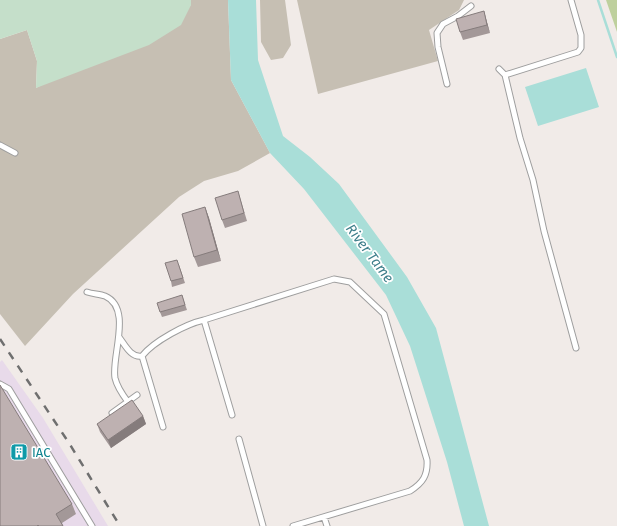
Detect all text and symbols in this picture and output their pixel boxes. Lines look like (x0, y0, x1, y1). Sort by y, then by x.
water label: River Tame (342, 221, 397, 286)
building icon: IAC (9, 442, 29, 462)
place label: IAC (32, 445, 51, 460)

